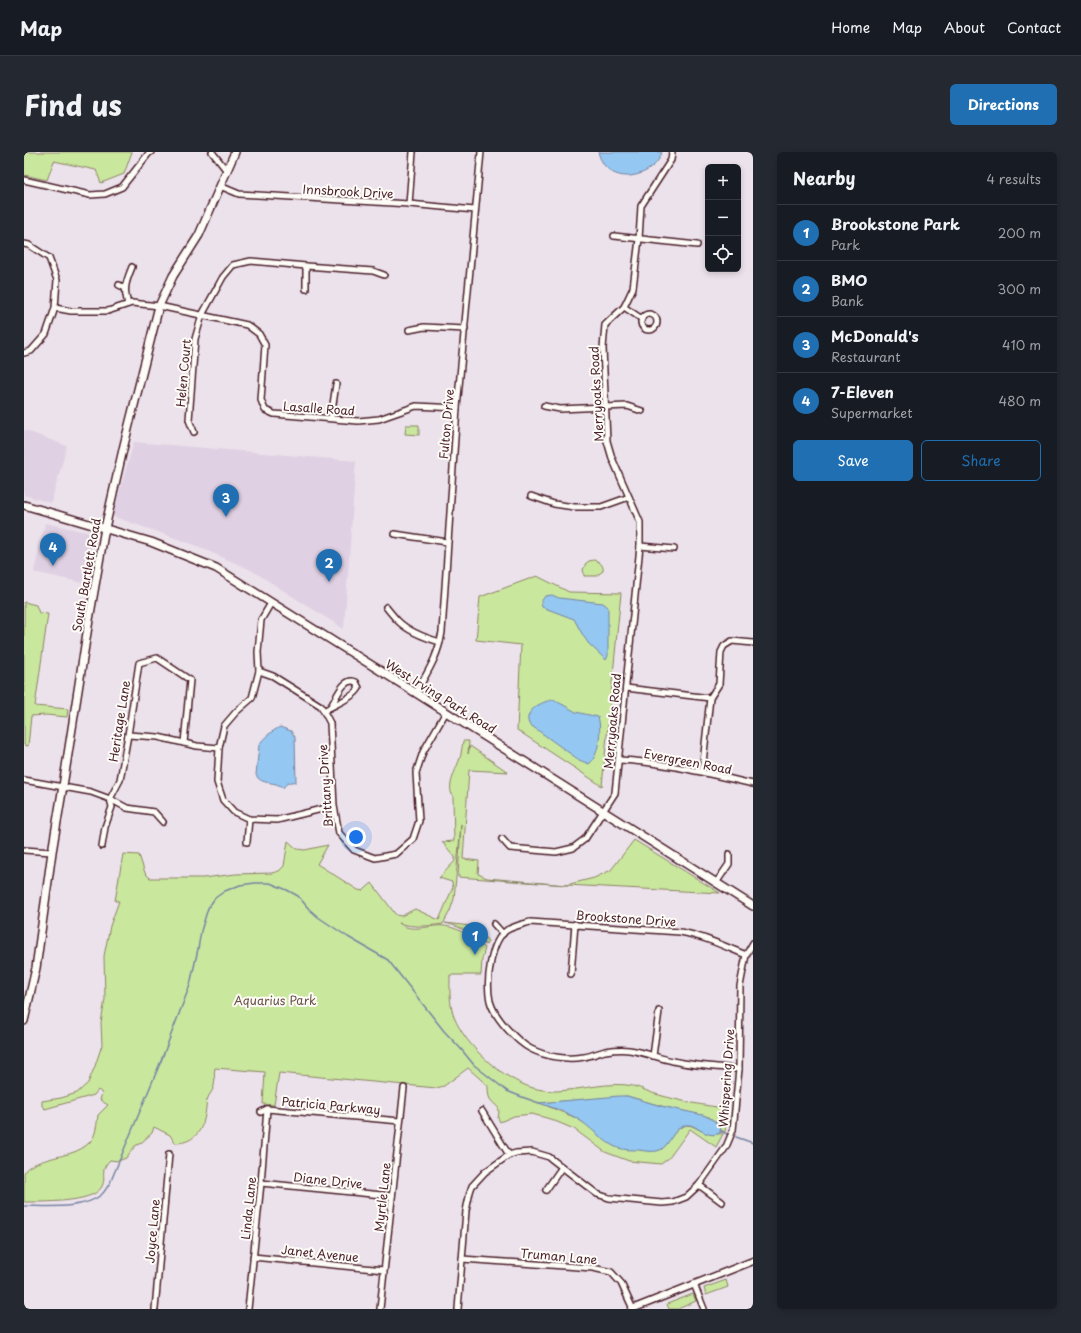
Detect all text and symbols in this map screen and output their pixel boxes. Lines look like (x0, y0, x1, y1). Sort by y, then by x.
text: Map (20, 14, 62, 42)
text: Home (831, 17, 870, 38)
text: Map (892, 17, 922, 38)
text: About (944, 17, 985, 38)
text: Contact (1007, 17, 1061, 38)
text: Find us (24, 83, 122, 126)
button: Directions (950, 84, 1057, 125)
map controls (705, 164, 741, 272)
button: + (705, 164, 741, 200)
text: Nearby (793, 165, 855, 191)
text: 4 results (987, 169, 1041, 188)
street label: Innsbrook Drive (302, 180, 394, 202)
button: − (705, 200, 741, 236)
text: Brookstone Park (831, 212, 960, 235)
text: 1 (803, 223, 809, 242)
text: 200 m (998, 223, 1041, 242)
text: Park (831, 235, 860, 254)
button: locate (705, 236, 741, 272)
text: BMO (831, 268, 868, 291)
text: 2 (801, 279, 811, 298)
text: 300 m (997, 279, 1041, 298)
text: Bank (831, 291, 864, 310)
text: McDonald's (831, 324, 919, 347)
text: 3 (802, 335, 810, 354)
text: 410 m (1002, 335, 1041, 354)
street label: Helen Court (171, 338, 195, 408)
street label: Merryoaks Road (585, 346, 607, 442)
text: Restaurant (831, 347, 901, 366)
text: 7-Eleven (831, 380, 894, 403)
street label: Fulton Drive (434, 388, 458, 460)
text: 4 (802, 391, 810, 410)
text: 480 m (999, 391, 1041, 410)
street label: Lasalle Road (282, 397, 356, 419)
text: Supermarket (831, 403, 913, 422)
button: Save (793, 440, 913, 481)
button: Share (921, 440, 1041, 481)
pin: 3 (213, 484, 239, 517)
street label: South Bartlett Road (67, 517, 105, 633)
pin: 4 (40, 533, 66, 566)
pin: 2 (316, 549, 342, 582)
street label: West Irving Park Road (382, 655, 500, 738)
street label: Merryoaks Road (599, 672, 625, 770)
street label: Heritage Lane (104, 679, 134, 763)
street label: Brittany Drive (313, 744, 337, 828)
street label: Evergreen Road (642, 744, 734, 778)
your location (346, 827, 366, 847)
street label: Brookstone Drive (575, 906, 677, 930)
pin: 1 (462, 922, 488, 955)
park label: Aquarius Park (234, 991, 316, 1009)
street label: Whispering Drive (714, 1028, 738, 1128)
street label: Patricia Parkway (281, 1092, 381, 1118)
street label: Myrtle Lane (369, 1161, 395, 1233)
street label: Diane Drive (293, 1167, 363, 1193)
street label: Linda Lane (236, 1175, 260, 1240)
street label: Joyce Lane (140, 1198, 164, 1264)
street label: Janet Avenue (280, 1240, 360, 1266)
street label: Truman Lane (520, 1244, 599, 1268)

